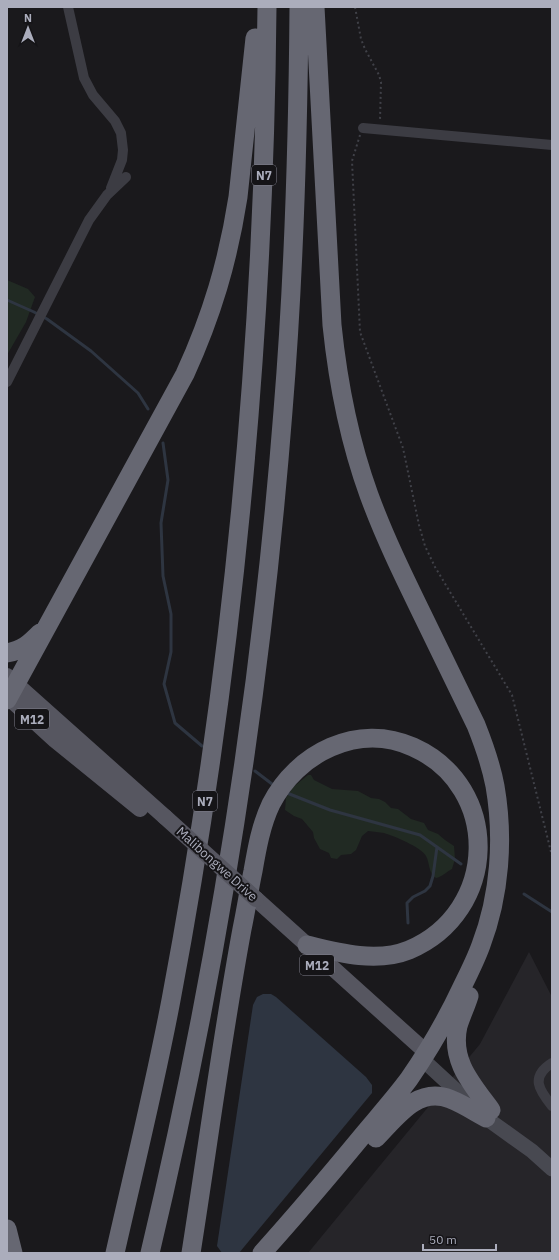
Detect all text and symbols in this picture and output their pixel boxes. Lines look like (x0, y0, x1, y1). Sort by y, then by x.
north arrow (8, 8, 48, 48)
text: N (24, 11, 32, 25)
road number: N7 (252, 165, 276, 185)
road number: M12 (15, 709, 49, 729)
road number: N7 (193, 791, 217, 811)
street label: Malibongwe Drive (173, 823, 261, 905)
road number: M12 (300, 955, 334, 975)
scale bar (423, 1226, 496, 1252)
text: 50 m (429, 1232, 457, 1247)

